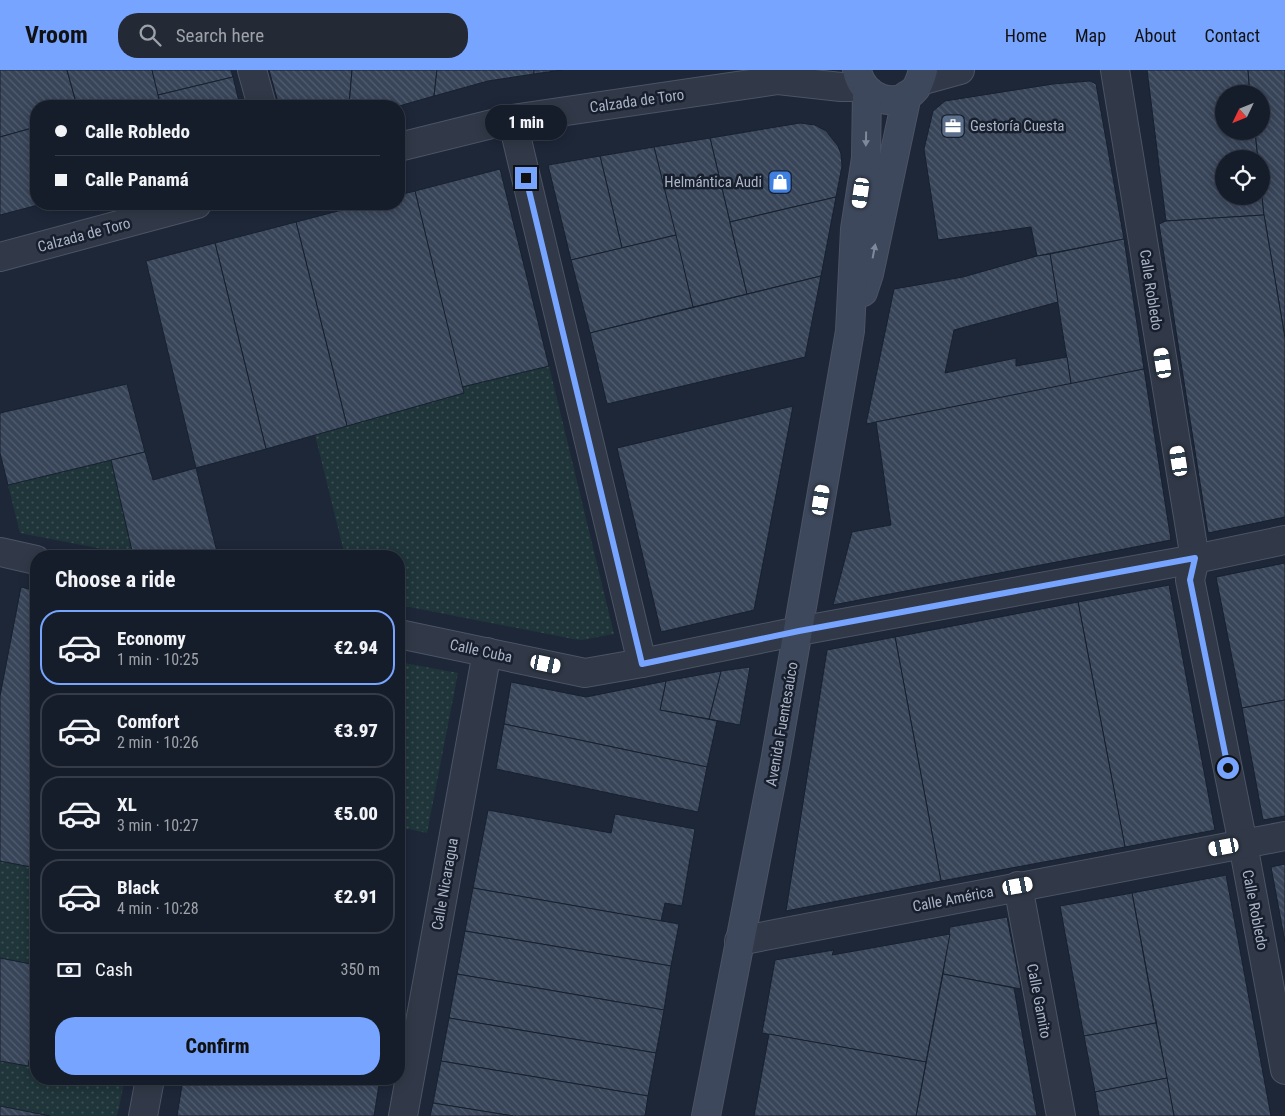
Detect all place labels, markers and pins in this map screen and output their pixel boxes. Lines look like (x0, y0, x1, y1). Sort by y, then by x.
office icon: Gestoría Cuesta (940, 113, 966, 139)
place label: Gestoría Cuesta (970, 117, 1065, 135)
shop icon: Helmántica Audi (767, 169, 793, 195)
place label: Helmántica Audi (664, 173, 762, 191)

